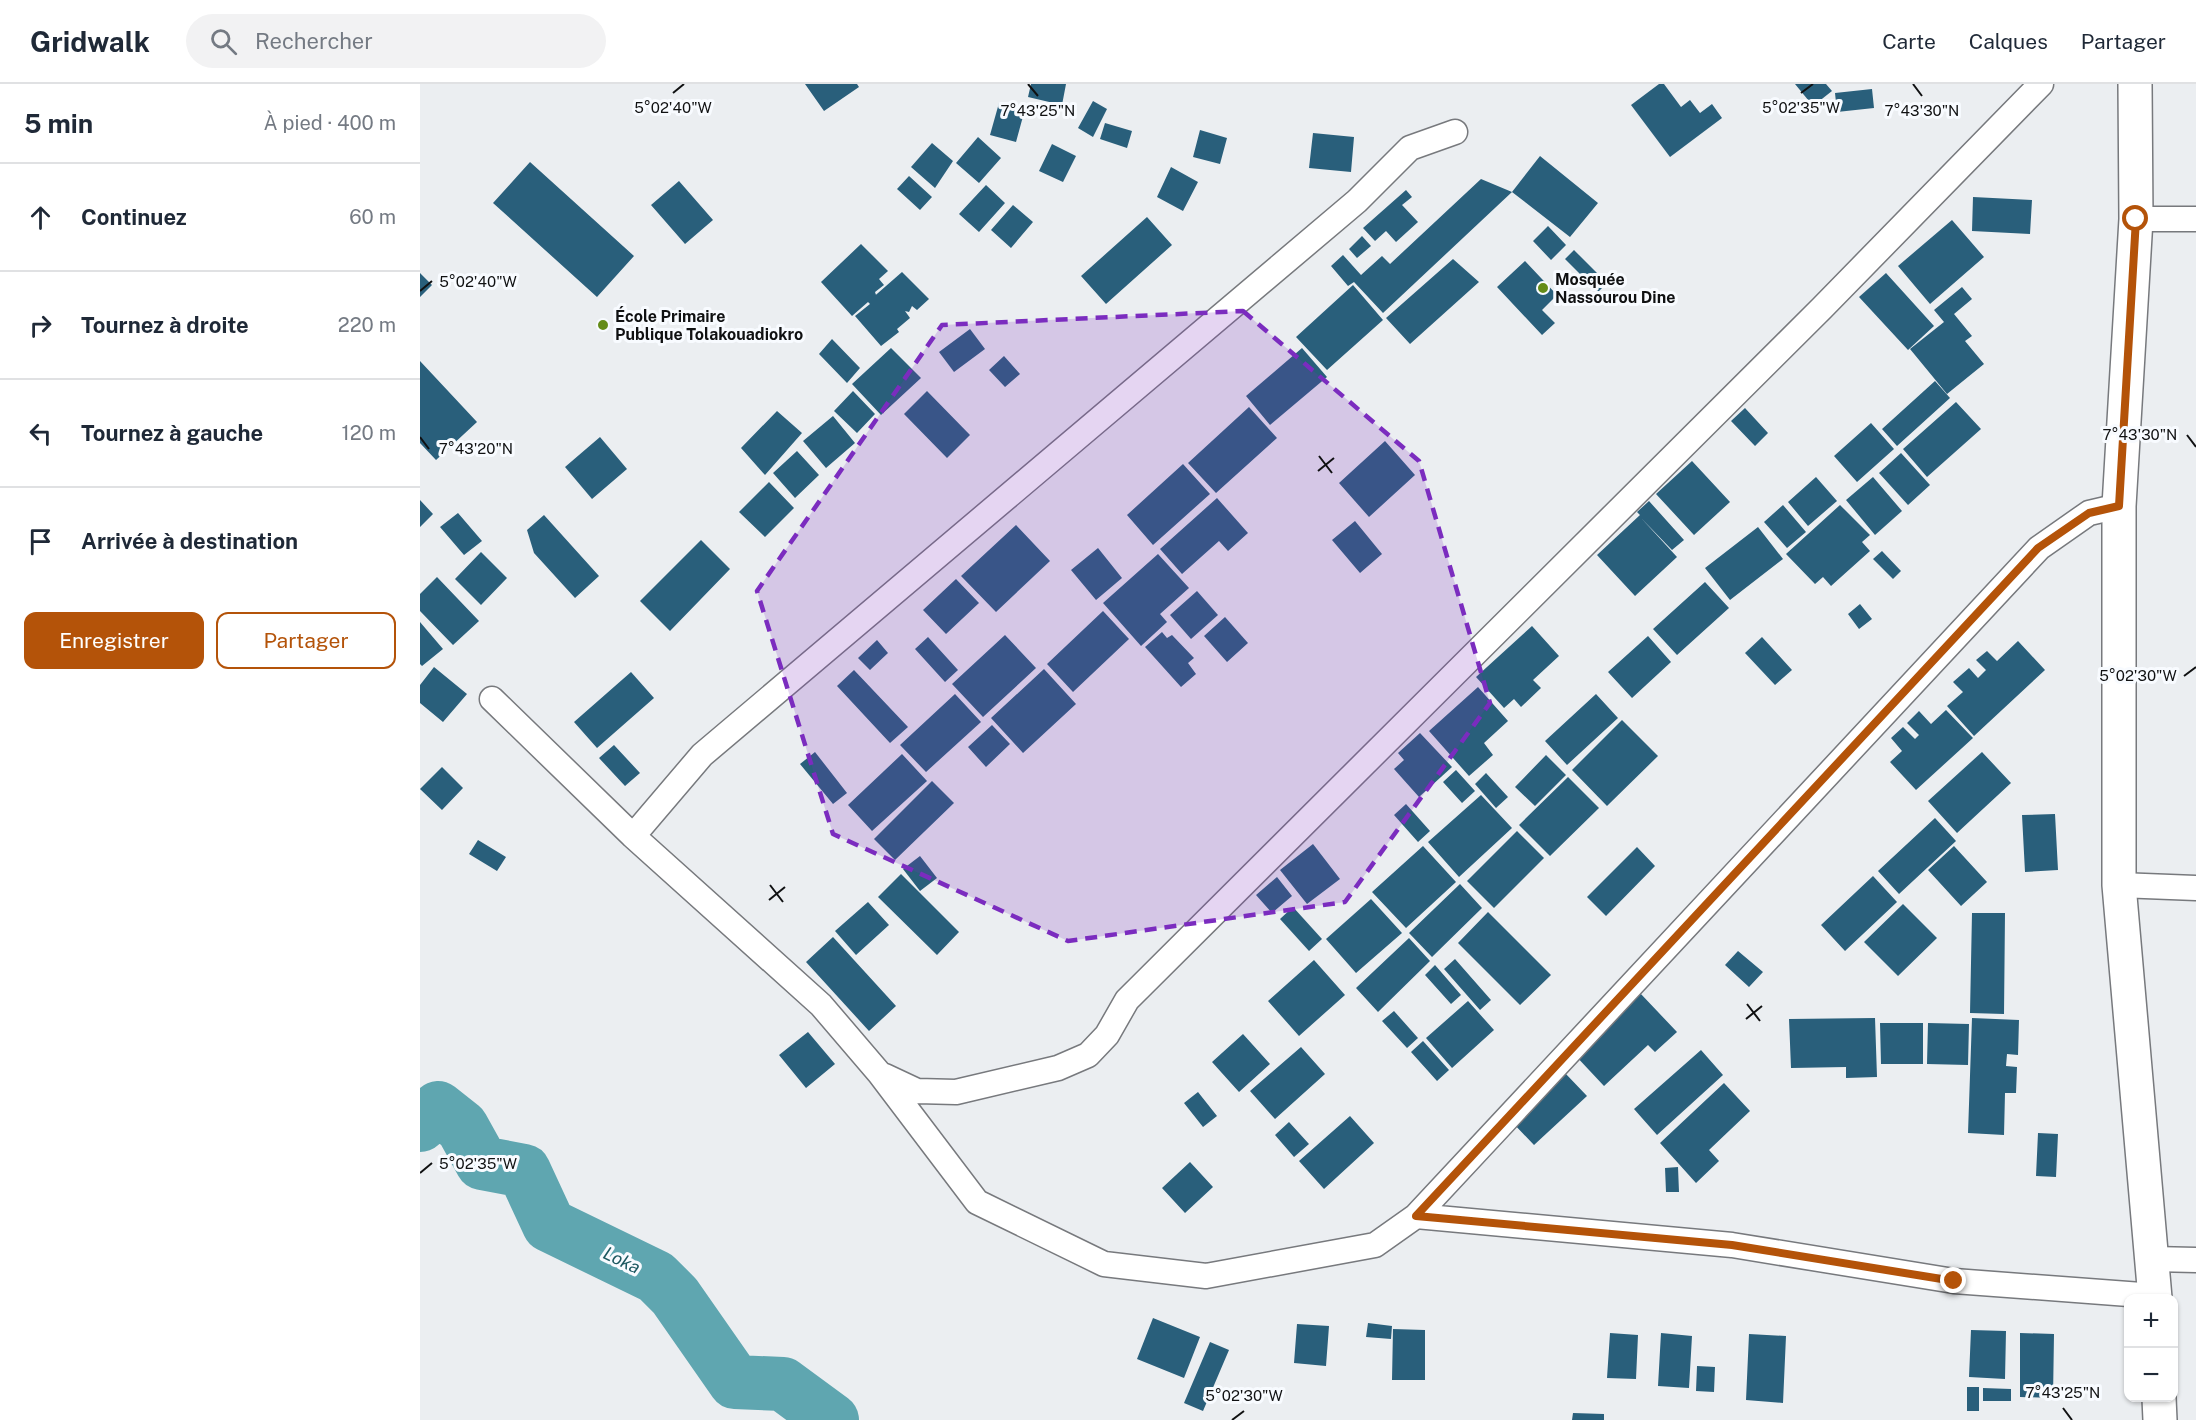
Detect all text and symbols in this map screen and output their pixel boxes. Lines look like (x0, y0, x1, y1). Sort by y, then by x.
search box (186, 14, 606, 68)
text: Gridwalk (30, 25, 150, 58)
icon: search (207, 25, 240, 58)
text: Rechercher (255, 28, 373, 54)
text: Carte (1882, 29, 1936, 54)
text: Calques (1969, 29, 2048, 54)
text: Partager (2081, 29, 2166, 54)
text: 5°02'40"W (634, 99, 712, 116)
text: 5°02'35"W (1762, 99, 1840, 116)
text: 7°43'25"N (1001, 102, 1075, 119)
text: 7°43'30"N (1885, 102, 1959, 119)
text: 5 min (24, 108, 93, 139)
text: À pied · 400 m (264, 111, 396, 135)
icon: ahead (24, 201, 57, 234)
text: Continuez (81, 204, 187, 230)
text: 60 m (349, 205, 396, 229)
route start (2122, 205, 2148, 231)
place label: Mosquée Nassourou Dine (1555, 270, 1675, 307)
text: 5°02'40"W (439, 273, 517, 290)
marker: Mosquée Nassourou Dine (1536, 281, 1550, 295)
place label: École Primaire Publique Tolakouadiokro (615, 306, 803, 344)
icon: right (24, 309, 57, 342)
text: Tournez à droite (81, 312, 249, 338)
text: 220 m (338, 313, 396, 337)
marker: École Primaire Publique Tolakouadiokro (596, 318, 610, 332)
icon: left (24, 417, 57, 450)
text: Tournez à gauche (81, 420, 263, 446)
text: 120 m (342, 421, 396, 445)
text: 7°43'30"N (2103, 426, 2177, 443)
text: 7°43'20"N (439, 440, 513, 457)
icon: arrive (24, 525, 57, 558)
text: Arrivée à destination (81, 528, 298, 554)
button: Enregistrer (24, 612, 204, 669)
button: Partager (216, 612, 396, 669)
text: 5°02'30"W (2099, 667, 2177, 684)
text: 5°02'35"W (439, 1155, 517, 1172)
water label: Loka (600, 1242, 644, 1278)
route end (1940, 1267, 1966, 1293)
map controls (2124, 1294, 2178, 1402)
button: + (2124, 1294, 2178, 1348)
button: − (2124, 1348, 2178, 1402)
text: 7°43'25"N (2026, 1384, 2100, 1401)
text: 5°02'30"W (1205, 1387, 1283, 1404)

